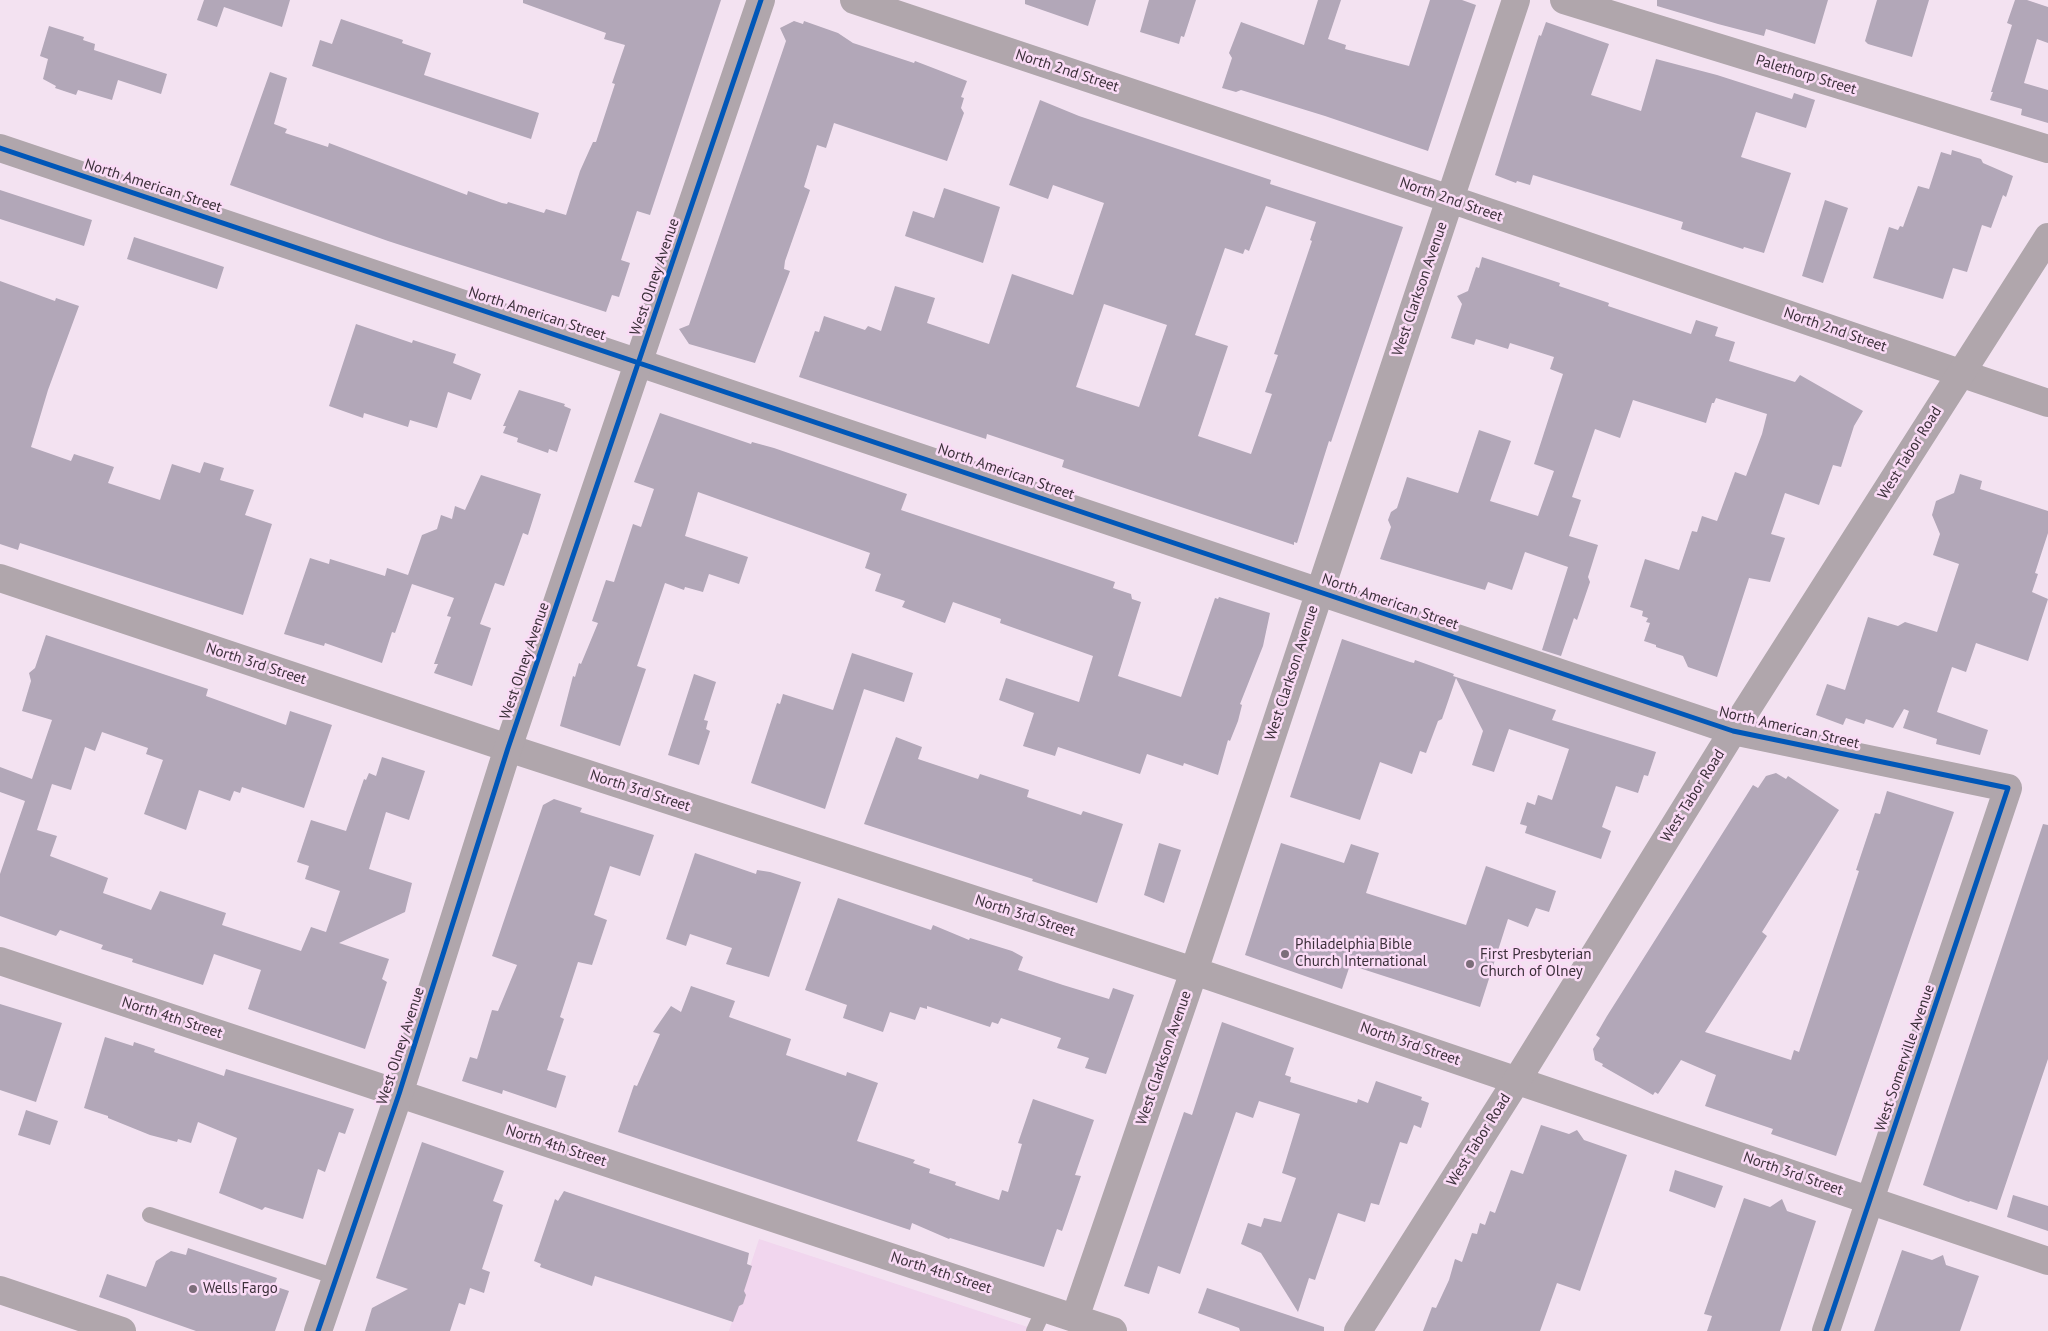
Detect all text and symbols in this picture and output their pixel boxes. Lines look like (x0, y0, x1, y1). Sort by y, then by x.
street label: North 2nd Street (1013, 46, 1121, 96)
street label: Palethorp Street (1754, 51, 1858, 99)
street label: North American Street (82, 155, 224, 217)
street label: North 2nd Street (1397, 174, 1505, 226)
street label: West Olney Avenue (627, 216, 683, 338)
street label: West Clarkson Avenue (1389, 219, 1451, 359)
street label: North American Street (466, 283, 608, 345)
street label: North 2nd Street (1781, 304, 1889, 356)
street label: West Tabor Road (1874, 403, 1946, 503)
street label: North American Street (935, 440, 1077, 504)
street label: North American Street (1319, 570, 1461, 634)
street label: West Olney Avenue (497, 600, 553, 722)
street label: West Clarkson Avenue (1262, 603, 1322, 743)
street label: North 3rd Street (203, 639, 309, 689)
street label: North American Street (1717, 703, 1861, 753)
street label: West Tabor Road (1657, 746, 1729, 846)
street label: North 3rd Street (587, 766, 693, 816)
street label: North 3rd Street (972, 891, 1078, 941)
place label: Philadelphia Bible Church International (1295, 936, 1427, 971)
place label: First Presbyterian Church of Olney (1480, 946, 1591, 981)
marker: Philadelphia Bible Church International (1279, 948, 1291, 960)
marker: First Presbyterian Church of Olney (1464, 958, 1476, 970)
street label: West Somerville Avenue (1871, 982, 1939, 1134)
street label: West Olney Avenue (373, 985, 429, 1107)
street label: West Clarkson Avenue (1133, 988, 1195, 1128)
street label: North 4th Street (119, 993, 225, 1043)
street label: North 3rd Street (1358, 1018, 1462, 1070)
street label: West Tabor Road (1443, 1090, 1515, 1190)
street label: North 4th Street (503, 1121, 609, 1171)
street label: North 3rd Street (1741, 1148, 1845, 1200)
street label: North 4th Street (888, 1248, 994, 1298)
place label: Wells Fargo (203, 1280, 278, 1298)
marker: Wells Fargo (187, 1283, 199, 1295)

